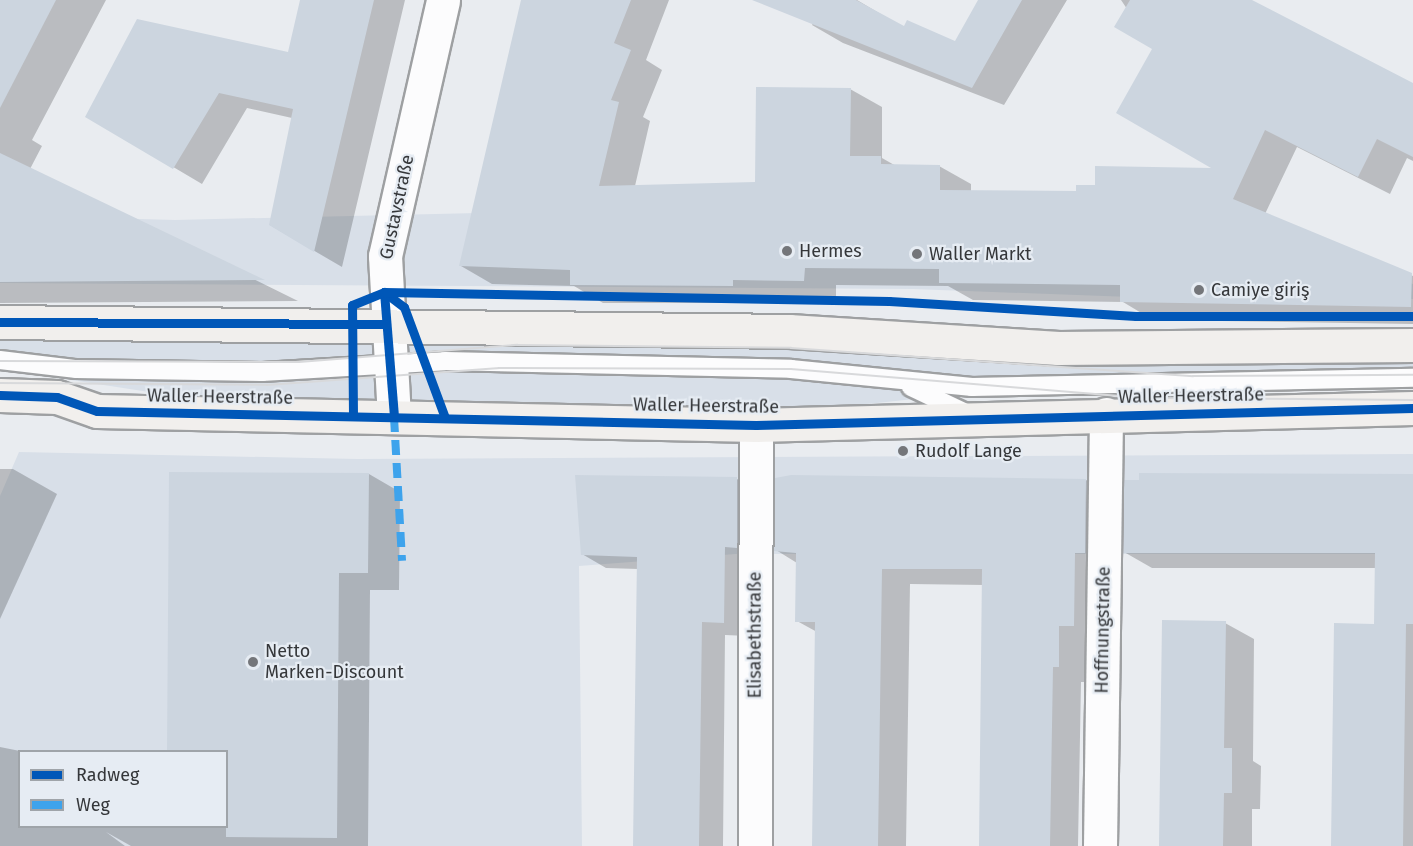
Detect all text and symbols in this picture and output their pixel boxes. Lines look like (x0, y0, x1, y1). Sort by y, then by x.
street label: Gustavstraße (375, 153, 419, 261)
place label: Hermes (799, 240, 862, 262)
place label: Waller Markt (929, 243, 1031, 265)
marker: Hermes (780, 244, 794, 258)
marker: Waller Markt (910, 247, 924, 261)
place label: Camiye giriş (1211, 279, 1309, 301)
marker: Camiye giriş (1192, 283, 1206, 297)
street label: Waller Heerstraße (1118, 384, 1264, 408)
street label: Waller Heerstraße (147, 385, 293, 409)
street label: Waller Heerstraße (633, 394, 779, 418)
place label: Rudolf Lange (915, 440, 1022, 462)
marker: Rudolf Lange (896, 444, 910, 458)
street label: Hoffnungstraße (1091, 566, 1115, 694)
street label: Elisabethstraße (744, 572, 766, 698)
place label: Netto Marken-Discount (265, 641, 404, 684)
marker: Netto Marken-Discount (246, 655, 260, 669)
legend (18, 750, 228, 828)
text: Radweg (76, 764, 139, 786)
text: Weg (76, 794, 110, 816)

